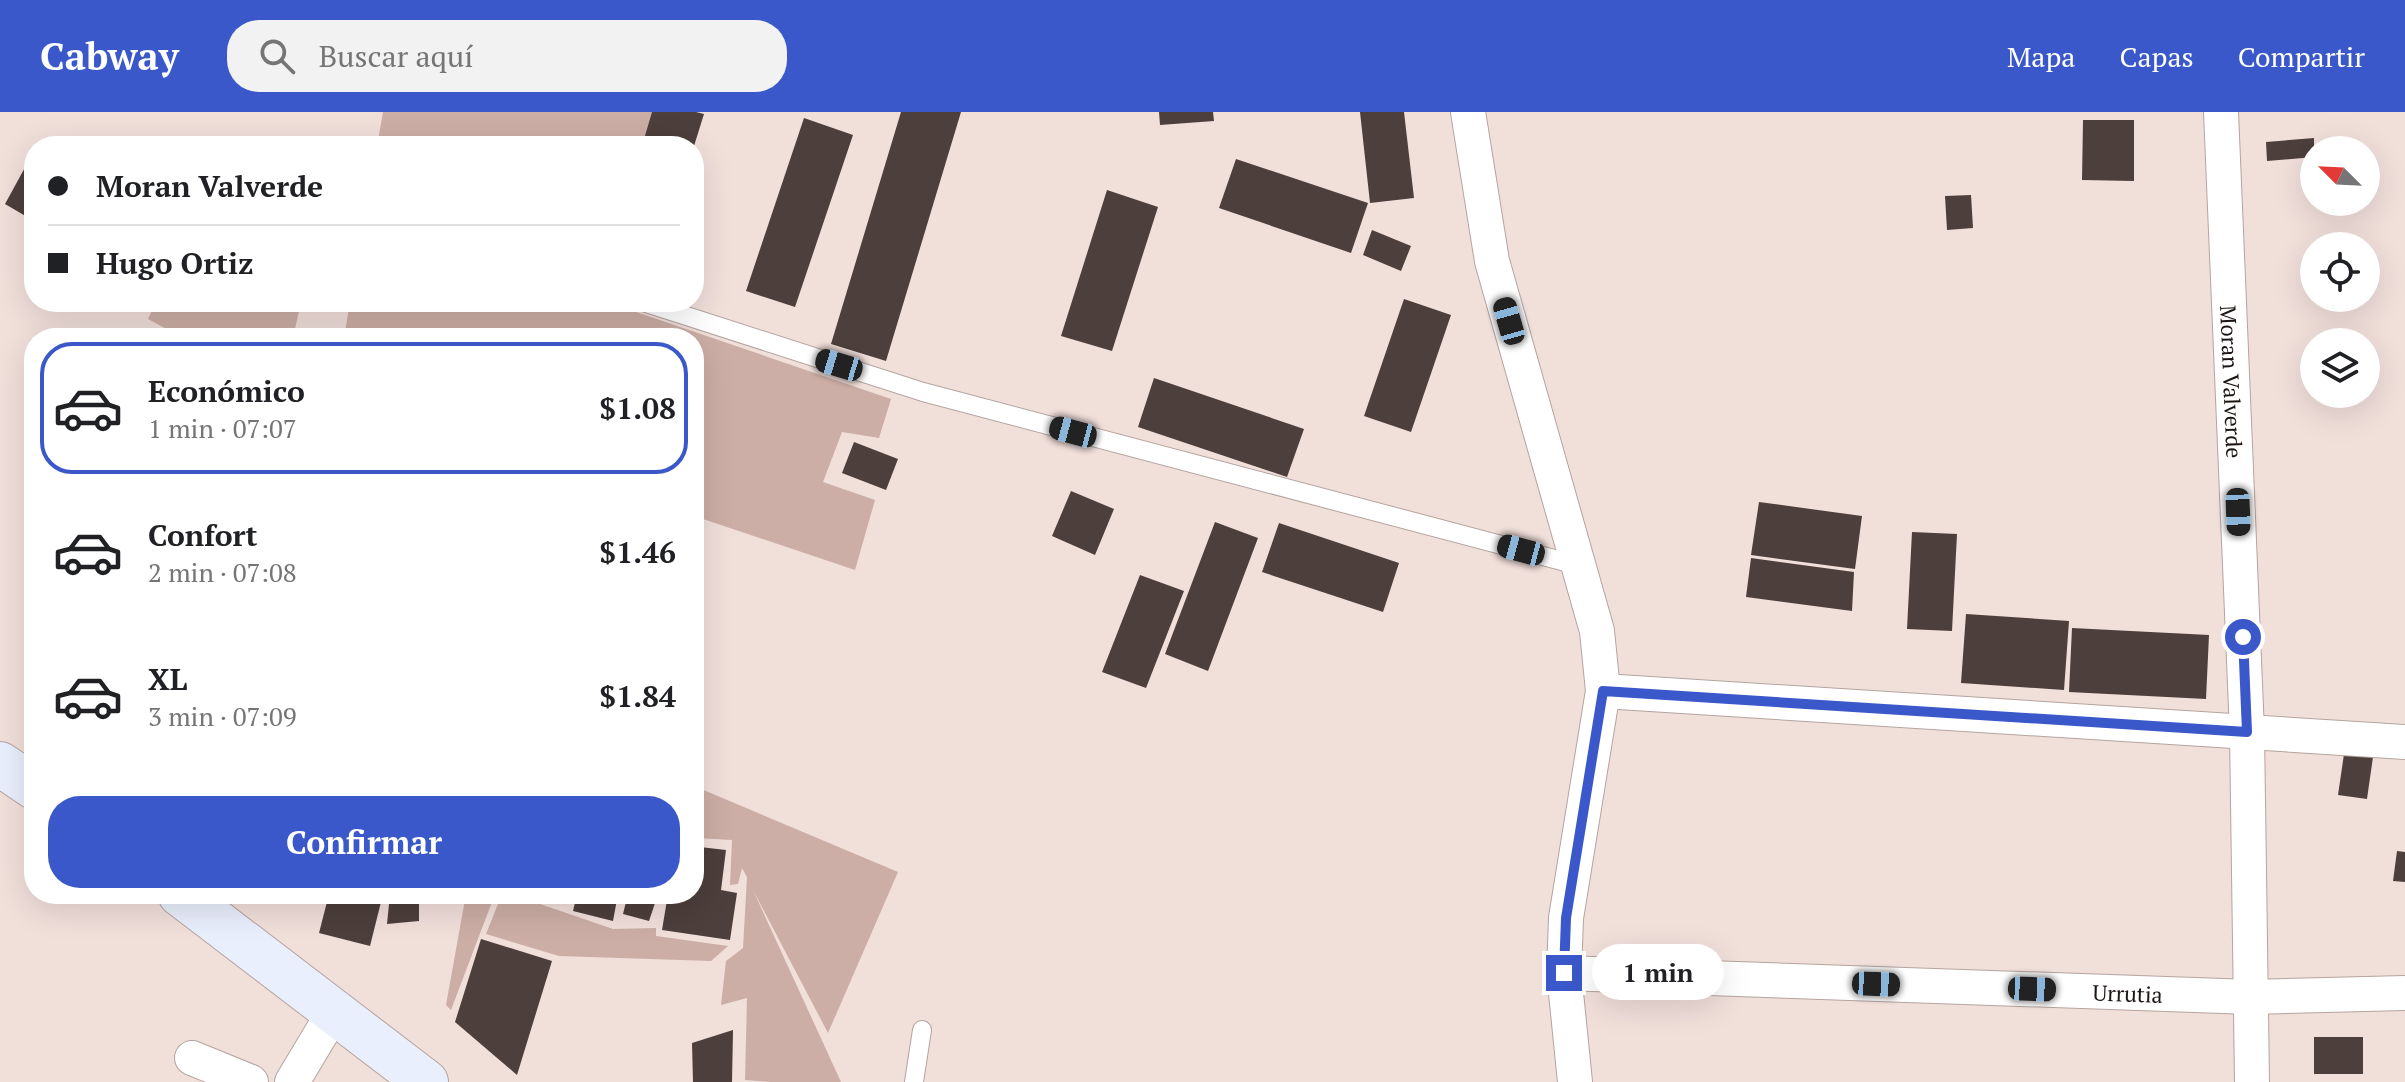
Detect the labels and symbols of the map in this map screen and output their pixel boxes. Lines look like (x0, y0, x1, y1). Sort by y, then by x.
north arrow (2300, 136, 2380, 216)
car (1491, 295, 1527, 347)
street label: Moran Valverde (2215, 305, 2250, 459)
car (813, 347, 865, 383)
car (1047, 414, 1099, 450)
car (2225, 488, 2251, 536)
car (1495, 532, 1547, 568)
route start (2225, 619, 2261, 655)
callout: 1 min (1592, 945, 1724, 1001)
route end (1546, 955, 1582, 991)
car (1852, 971, 1900, 997)
car (2008, 976, 2056, 1002)
street label: Urrutia (2092, 977, 2163, 1008)

